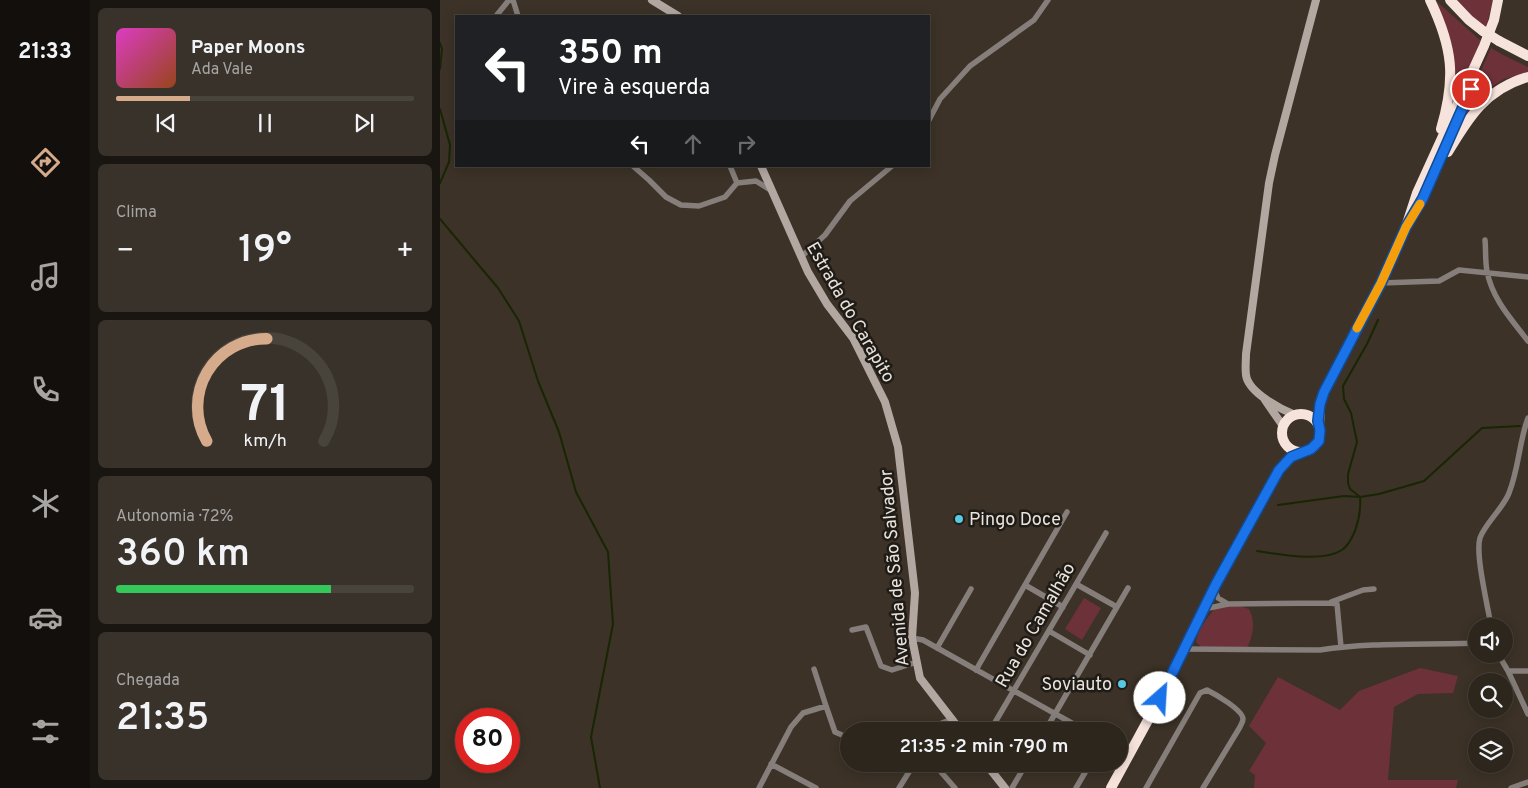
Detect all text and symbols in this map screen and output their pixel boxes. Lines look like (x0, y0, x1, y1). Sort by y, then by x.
text: 350 m (558, 32, 663, 76)
icon: left (475, 35, 540, 100)
text: Paper Moons (191, 36, 305, 60)
text: 21:33 (18, 39, 72, 66)
text: Ada Vale (191, 60, 253, 80)
pin (1450, 68, 1492, 110)
text: Vire à esquerda (558, 75, 710, 102)
icon: arrive (1457, 75, 1485, 103)
icon: previous (152, 109, 180, 137)
icon: pause (251, 109, 279, 137)
icon: next (350, 109, 378, 137)
icon: left (626, 130, 654, 158)
icon: ahead (679, 130, 707, 158)
icon: right (732, 130, 760, 158)
icon: directions (28, 145, 63, 180)
text: Clima (116, 203, 157, 223)
text: 19° (238, 227, 292, 276)
text: − (116, 234, 134, 270)
text: + (396, 234, 414, 270)
street label: Estrada do Carapito (800, 238, 899, 387)
icon: music (28, 259, 63, 294)
icon: phone (28, 372, 63, 407)
text: 71 (240, 374, 290, 440)
text: km/h (243, 430, 287, 453)
street label: Avenida de São Salvador (875, 468, 916, 668)
icon: climate (28, 486, 63, 521)
text: Autonomia · 72% (116, 507, 233, 527)
place label: Pingo Doce (969, 509, 1061, 532)
marker: Pingo Doce (953, 513, 965, 525)
text: 360 km (116, 531, 250, 580)
street label: Rua do Camalhão (991, 559, 1081, 692)
icon: car (28, 600, 63, 635)
map controls (1468, 618, 1513, 773)
button: sound (1468, 618, 1513, 663)
text: Chegada (116, 671, 180, 691)
position arrow (1133, 671, 1185, 723)
button: search (1468, 673, 1513, 718)
place label: Soviauto (1042, 674, 1112, 697)
marker: Soviauto (1116, 678, 1128, 690)
text: 21:35 (116, 695, 209, 744)
speed limit sign: 80 (455, 708, 520, 773)
icon: filters (28, 714, 63, 749)
button: layers (1468, 728, 1513, 773)
text: 21:35 · 2 min · 790 m (899, 735, 1069, 759)

